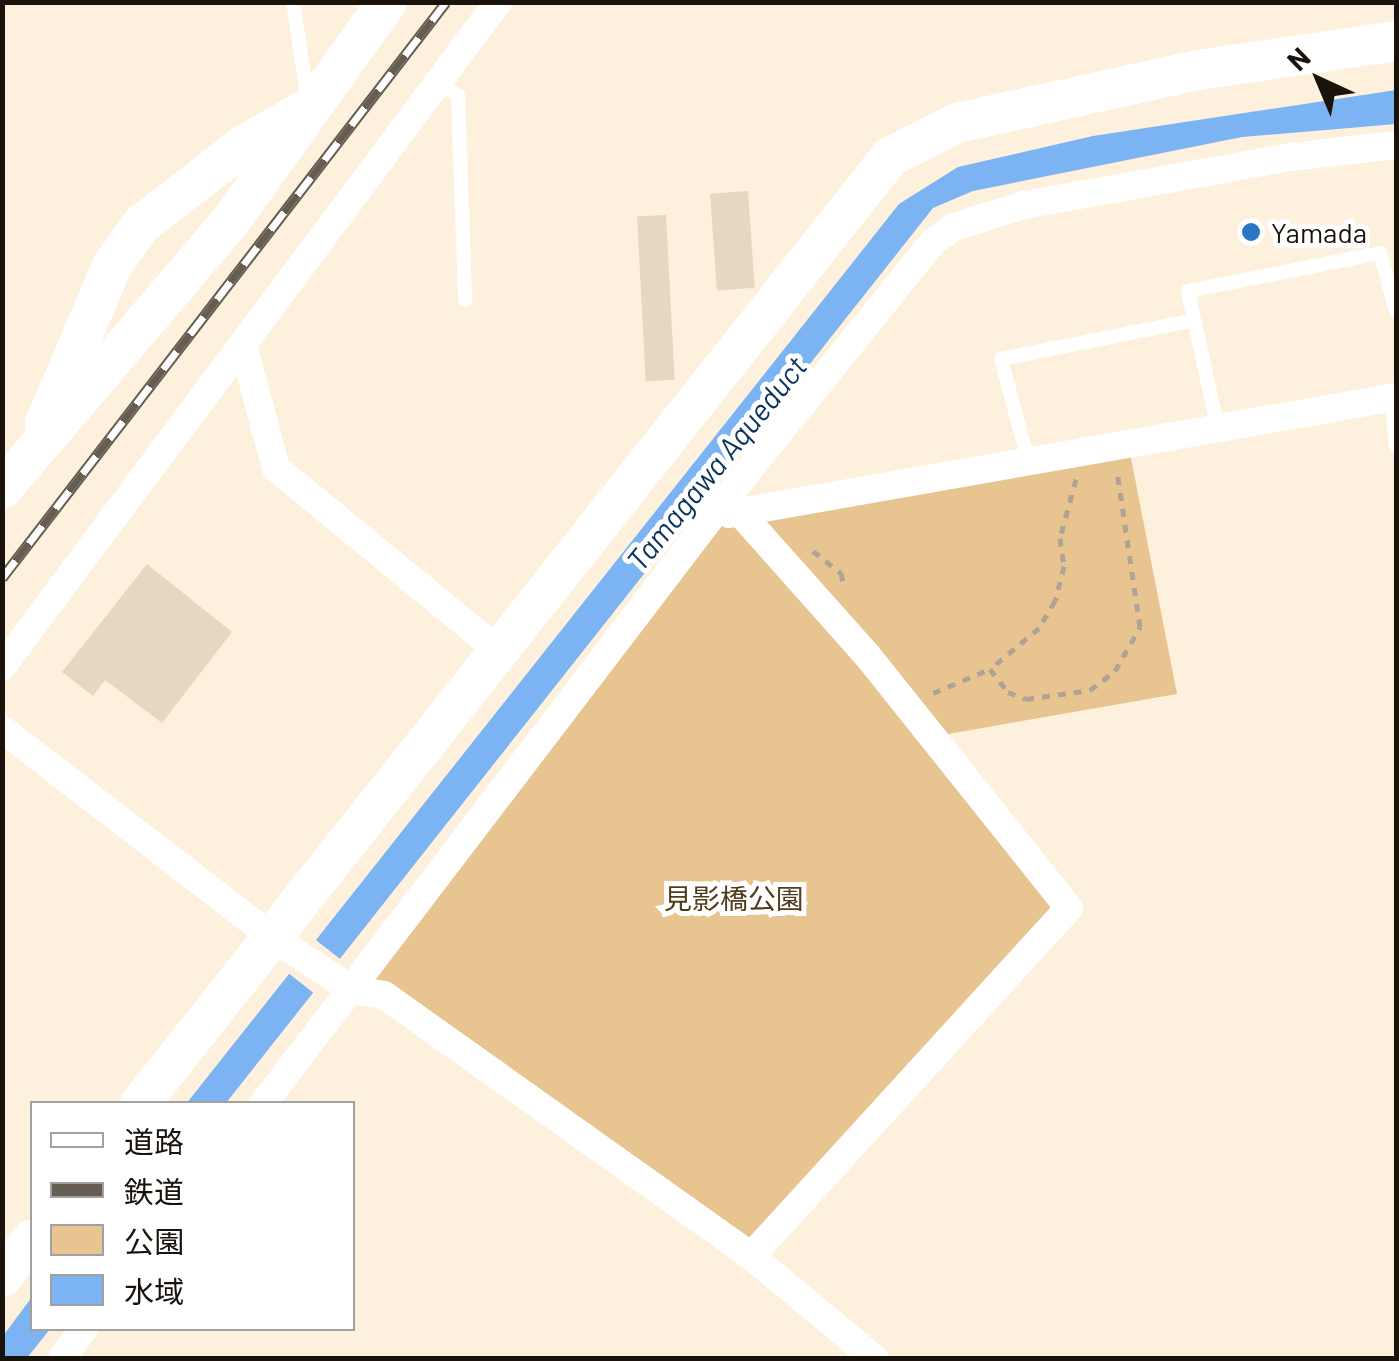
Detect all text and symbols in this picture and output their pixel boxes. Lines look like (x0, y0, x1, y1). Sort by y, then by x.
north arrow (1269, 30, 1369, 130)
text: N (1280, 40, 1317, 77)
place label: Yamada (1271, 215, 1367, 249)
marker: Yamada (1240, 221, 1262, 243)
water label: Tamagawa Aqueduct (618, 348, 814, 578)
park label: 見影橋公園 (664, 881, 804, 915)
legend (30, 1101, 355, 1331)
text: 道路 (124, 1123, 184, 1159)
text: 鉄道 (124, 1173, 184, 1209)
text: 公園 (124, 1223, 184, 1259)
text: 水域 (124, 1273, 184, 1309)

